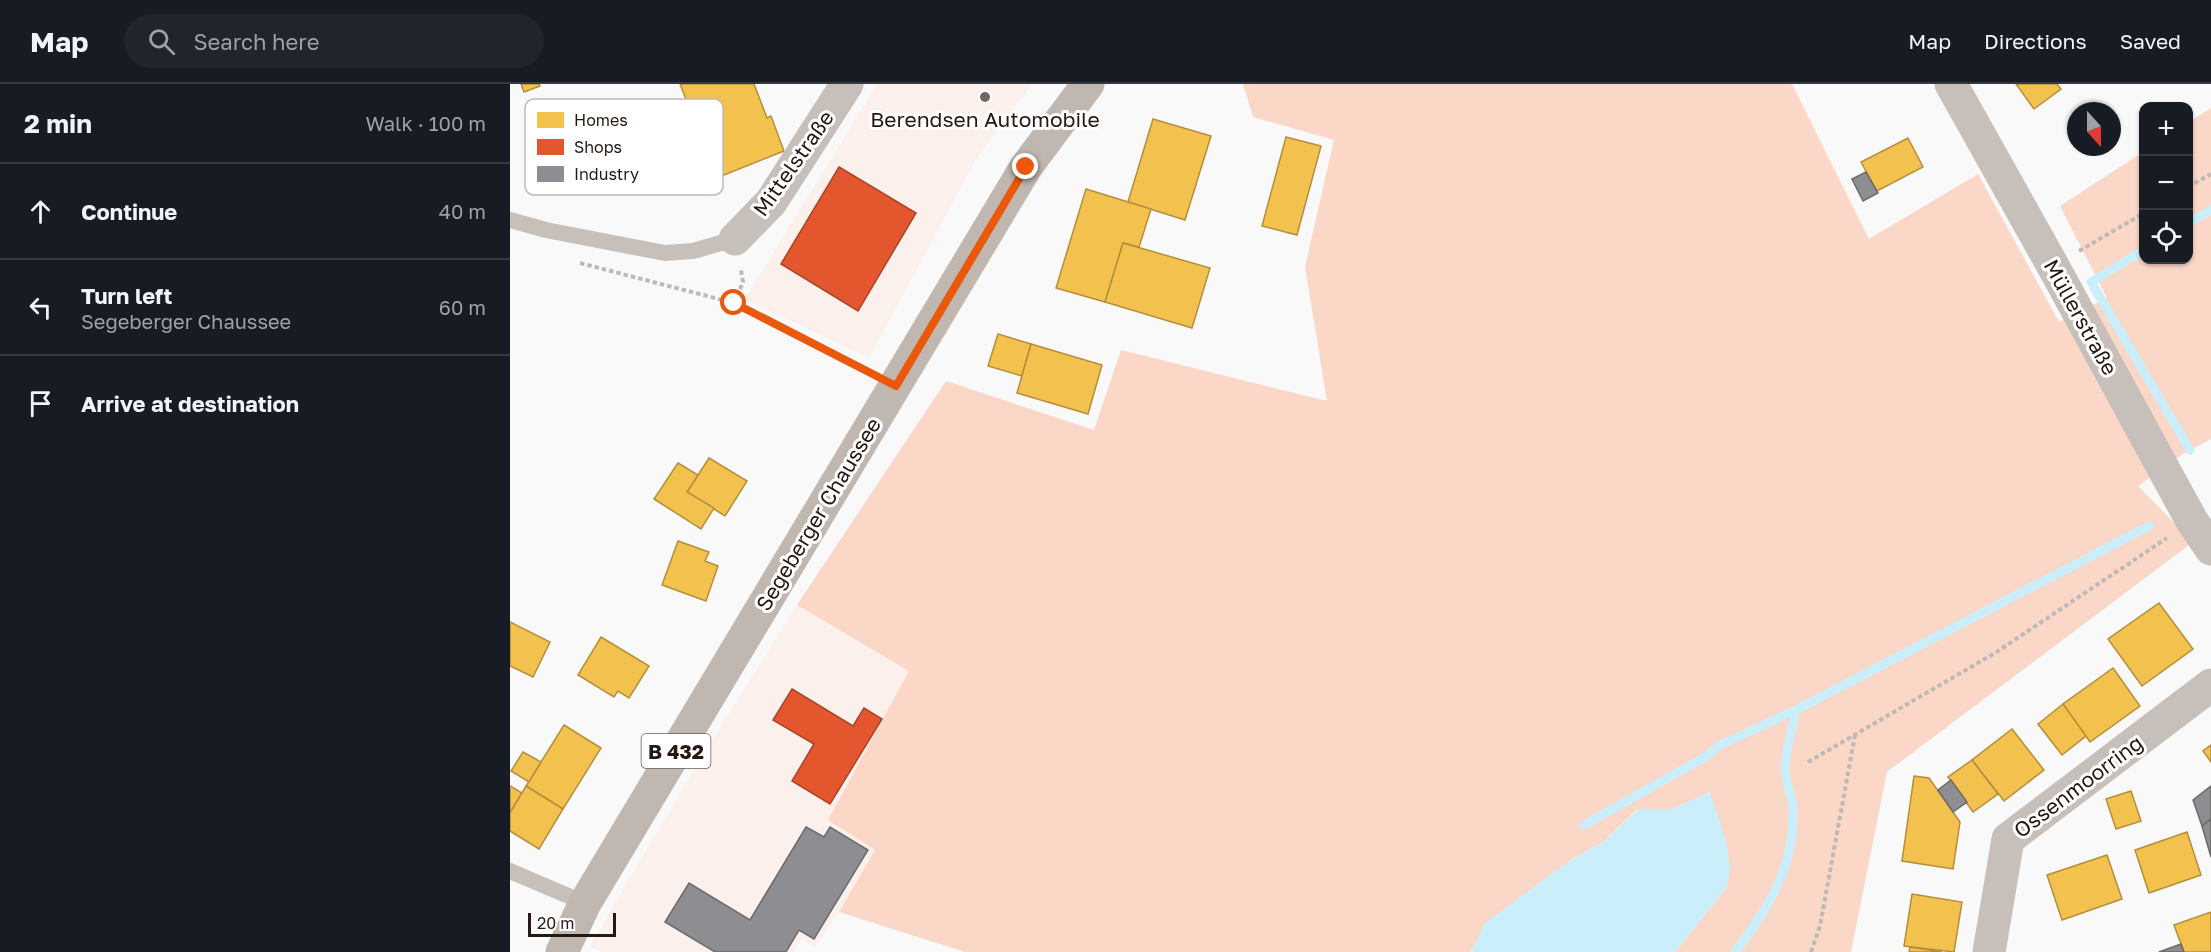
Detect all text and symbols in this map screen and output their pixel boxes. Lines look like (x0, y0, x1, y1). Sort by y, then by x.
search box (124, 14, 544, 68)
text: Map (30, 25, 88, 58)
icon: search (145, 25, 178, 58)
text: Search here (193, 28, 319, 55)
text: Map (1908, 28, 1951, 54)
text: Directions (1984, 28, 2087, 54)
text: Saved (2120, 28, 2181, 54)
marker: Berendsen Automobile (978, 90, 992, 104)
legend (525, 99, 723, 195)
north arrow (2067, 102, 2121, 156)
map controls (2139, 102, 2193, 264)
button: + (2139, 102, 2193, 156)
street label: Mittelstraße (747, 105, 839, 221)
place label: Berendsen Automobile (870, 106, 1100, 132)
text: 2 min (24, 108, 92, 139)
text: Homes (574, 110, 628, 130)
text: Walk · 100 m (365, 111, 486, 135)
text: Shops (574, 137, 622, 157)
route end (1012, 153, 1038, 179)
button: − (2139, 156, 2193, 210)
text: Industry (574, 164, 639, 184)
icon: ahead (24, 195, 57, 228)
text: Continue (81, 198, 177, 225)
text: 40 m (439, 199, 486, 223)
button: locate (2139, 210, 2193, 264)
street label: Müllerstraße (2039, 255, 2123, 379)
text: Turn left (81, 282, 172, 309)
route start (720, 289, 746, 315)
icon: left (24, 291, 57, 324)
text: 60 m (439, 295, 486, 319)
text: Segeberger Chaussee (81, 309, 291, 333)
icon: arrive (24, 387, 57, 420)
text: Arrive at destination (81, 390, 299, 417)
street label: Segeberger Chaussee (750, 413, 886, 615)
street label: Ossenmoorring (2008, 729, 2148, 843)
road number: B 432 (642, 734, 711, 768)
scale bar (528, 910, 616, 938)
text: 20 m (537, 913, 574, 933)

